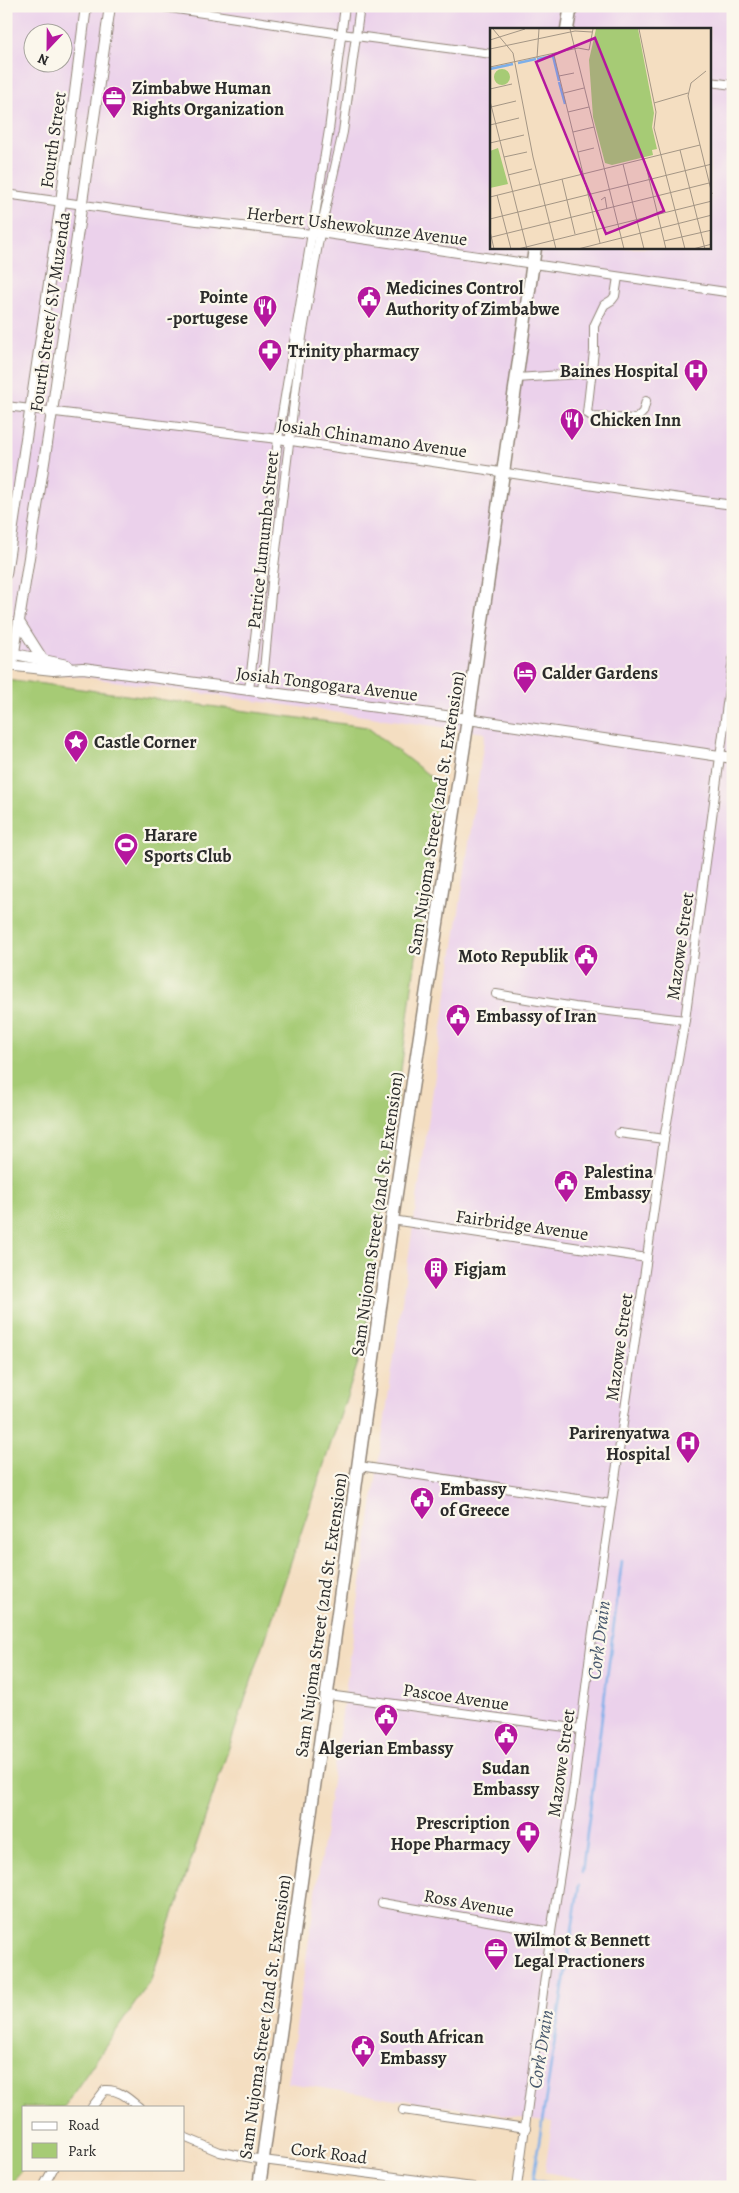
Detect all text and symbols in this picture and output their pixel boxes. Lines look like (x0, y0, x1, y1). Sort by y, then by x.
north arrow (22, 22, 72, 72)
inset map (490, 28, 712, 249)
text: N (35, 49, 52, 70)
place label: Zimbabwe Human Rights Organization (132, 76, 284, 121)
office icon: Zimbabwe Human Rights Organization (101, 85, 127, 119)
street label: Fourth Street (34, 90, 72, 190)
street label: Herbert Ushewokunze Avenue (245, 201, 469, 251)
street label: Fourth Street/ S.V Muzenda (24, 209, 76, 414)
place label: Medicines Control Authority of Zimbabwe (385, 276, 559, 321)
place label: Pointe -portugese (166, 285, 248, 330)
public building icon: Medicines Control Authority of Zimbabwe (356, 285, 382, 319)
restaurant icon: Pointe -portugese (252, 294, 278, 328)
pharmacy icon: Trinity pharmacy (257, 338, 283, 372)
place label: Trinity pharmacy (288, 339, 420, 363)
hospital icon: Baines Hospital (683, 358, 709, 392)
place label: Baines Hospital (560, 359, 678, 383)
restaurant icon: Chicken Inn (559, 407, 585, 441)
place label: Chicken Inn (590, 408, 681, 432)
street label: Josiah Chinamano Avenue (275, 413, 469, 463)
street label: Patrice Lumumba Street (242, 450, 284, 630)
hotel icon: Calder Gardens (512, 660, 538, 694)
street label: Josiah Tongogara Avenue (235, 661, 419, 707)
place label: Calder Gardens (542, 661, 658, 685)
street label: Sam Nujoma Street (2nd St. Extension) (402, 669, 470, 957)
place icon: Castle Corner (63, 729, 89, 763)
place label: Castle Corner (94, 730, 197, 754)
place label: Harare Sports Club (144, 823, 231, 868)
sports icon: Harare Sports Club (113, 832, 139, 866)
street label: Mazowe Street (661, 890, 699, 1001)
public building icon: Moto Republik (573, 943, 599, 977)
place label: Moto Republik (458, 944, 569, 968)
public building icon: Embassy of Iran (445, 1003, 471, 1037)
place label: Embassy of Iran (476, 1004, 597, 1028)
street label: Sam Nujoma Street (2nd St. Extension) (345, 1070, 409, 1358)
place label: Palestina Embassy (584, 1160, 653, 1205)
public building icon: Palestina Embassy (553, 1169, 579, 1203)
street label: Fairbridge Avenue (454, 1204, 590, 1246)
building icon: Figjam (423, 1256, 449, 1290)
place label: Figjam (454, 1257, 506, 1281)
street label: Mazowe Street (600, 1291, 638, 1402)
place label: Parirenyatwa Hospital (569, 1421, 670, 1466)
hospital icon: Parirenyatwa Hospital (675, 1430, 701, 1464)
street label: Sam Nujoma Street (2nd St. Extension) (289, 1471, 353, 1759)
place label: Embassy of Greece (440, 1477, 510, 1522)
public building icon: Embassy of Greece (409, 1486, 435, 1520)
water label: Cork Drain (581, 1599, 617, 1681)
street label: Pascoe Avenue (401, 1678, 511, 1716)
public building icon: Algerian Embassy (373, 1703, 399, 1737)
street label: Mazowe Street (542, 1707, 580, 1818)
public building icon: Sudan Embassy (493, 1722, 519, 1756)
place label: Algerian Embassy (318, 1736, 454, 1760)
place label: Sudan Embassy (473, 1756, 540, 1801)
place label: Prescription Hope Pharmacy (390, 1811, 511, 1856)
pharmacy icon: Prescription Hope Pharmacy (515, 1820, 541, 1854)
street label: Sam Nujoma Street (2nd St. Extension) (233, 1873, 297, 2161)
street label: Ross Avenue (422, 1883, 516, 1923)
place label: Wilmot & Bennett Legal Practioners (513, 1928, 650, 1973)
office icon: Wilmot & Bennett Legal Practioners (483, 1937, 509, 1971)
water label: Cork Drain (522, 2008, 560, 2090)
place label: South African Embassy (380, 2025, 484, 2070)
public building icon: South African Embassy (350, 2034, 376, 2068)
legend (22, 2106, 185, 2170)
text: Road (68, 2115, 100, 2135)
street label: Cork Road (289, 2136, 369, 2170)
text: Park (68, 2141, 97, 2161)

